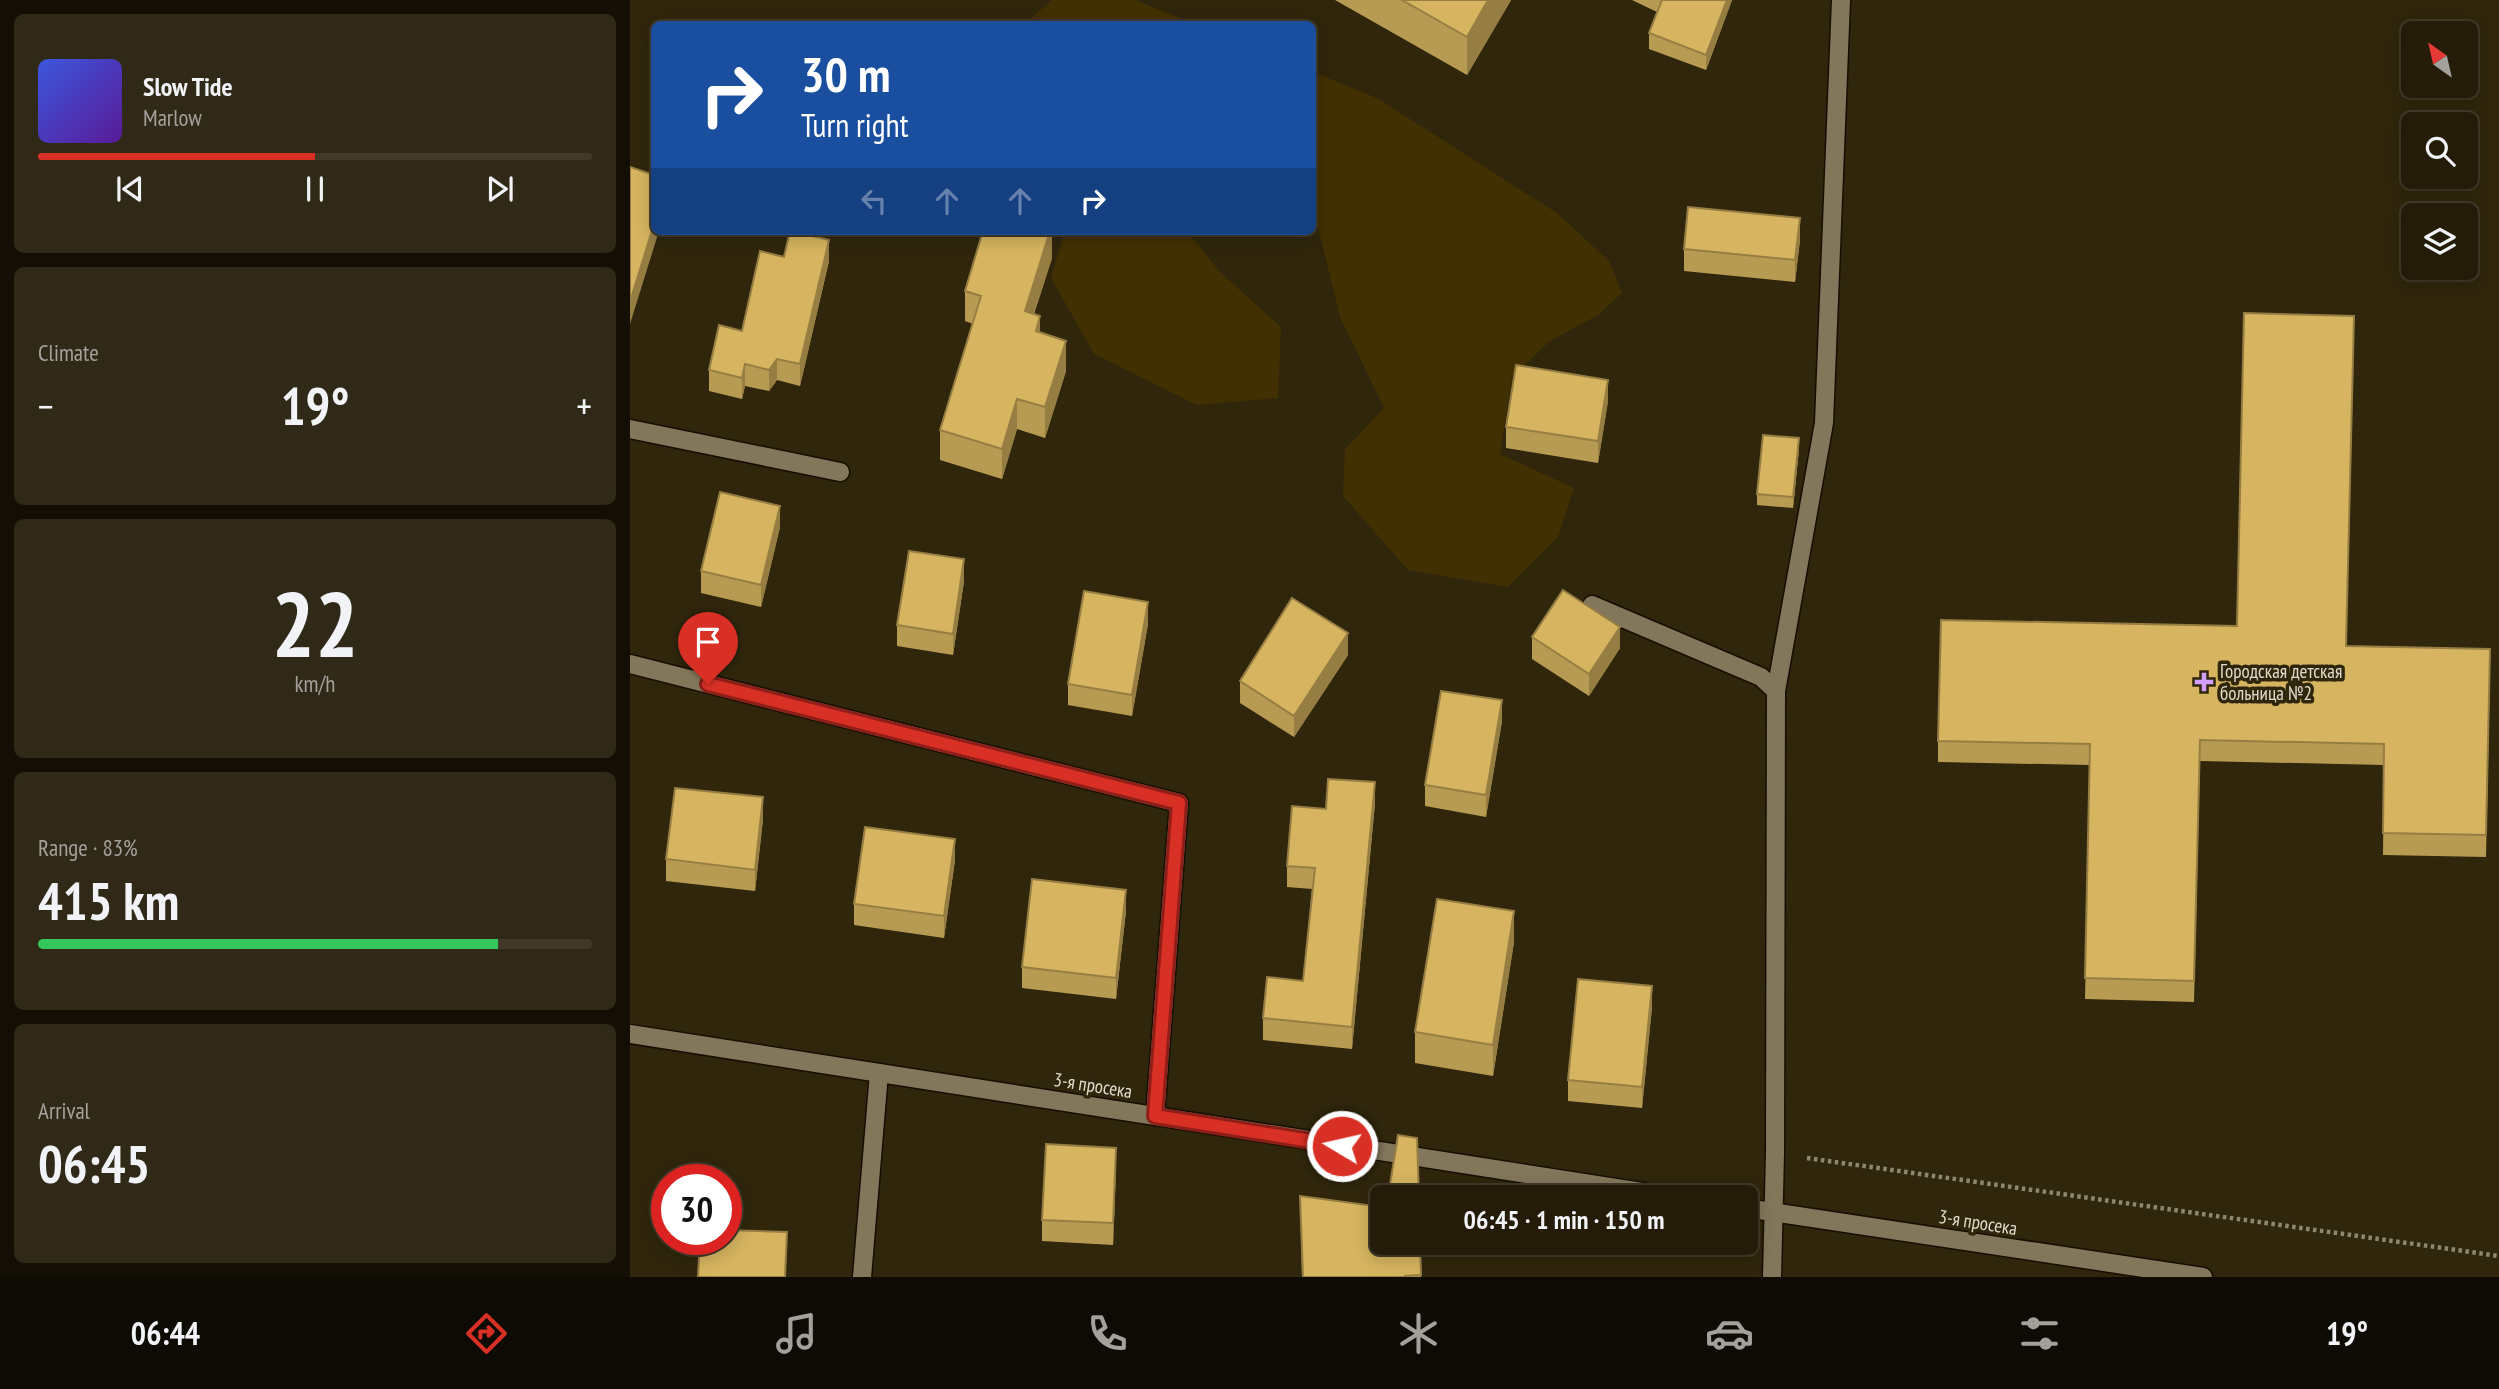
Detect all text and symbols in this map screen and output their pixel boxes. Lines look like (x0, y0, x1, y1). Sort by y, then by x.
north arrow (2401, 21, 2478, 98)
map controls (2401, 21, 2478, 280)
text: 30 m (801, 42, 890, 106)
icon: right (686, 49, 777, 140)
text: Slow Tide (143, 70, 233, 103)
text: Marlow (143, 103, 202, 132)
text: Turn right (801, 104, 909, 146)
button: search (2401, 112, 2478, 189)
icon: previous (111, 170, 149, 208)
icon: pause (296, 170, 334, 208)
icon: next (481, 170, 519, 208)
icon: left (855, 182, 893, 220)
icon: ahead (928, 182, 966, 220)
icon: ahead (1001, 182, 1039, 220)
icon: right (1074, 182, 1112, 220)
button: layers (2401, 203, 2478, 280)
text: Climate (38, 338, 99, 367)
text: 19° (281, 372, 349, 439)
text: − (38, 381, 54, 430)
text: + (576, 381, 592, 430)
text: 22 (272, 564, 359, 682)
pin (678, 612, 738, 684)
icon: arrive (689, 623, 727, 661)
place label: Городская детская больница №2 (2220, 659, 2342, 705)
text: km/h (295, 669, 335, 698)
marker: Городская детская больница №2 (2194, 672, 2214, 692)
text: Range · 83% (38, 833, 138, 862)
text: 415 km (38, 867, 179, 934)
street label: 3-я просека (1052, 1067, 1134, 1103)
text: Arrival (38, 1096, 90, 1125)
position arrow (1305, 1109, 1379, 1183)
text: 06:45 (38, 1130, 150, 1197)
speed limit sign: 30 (651, 1164, 742, 1255)
text: 06:45 · 1 min · 150 m (1464, 1203, 1664, 1236)
street label: 3-я просека (1937, 1204, 2019, 1240)
icon: directions (462, 1309, 511, 1358)
icon: music (772, 1309, 821, 1358)
icon: phone (1083, 1309, 1132, 1358)
icon: climate (1394, 1309, 1443, 1358)
icon: car (1705, 1309, 1754, 1358)
icon: filters (2015, 1309, 2064, 1358)
text: 06:44 (131, 1312, 200, 1354)
text: 19° (2326, 1312, 2368, 1354)

